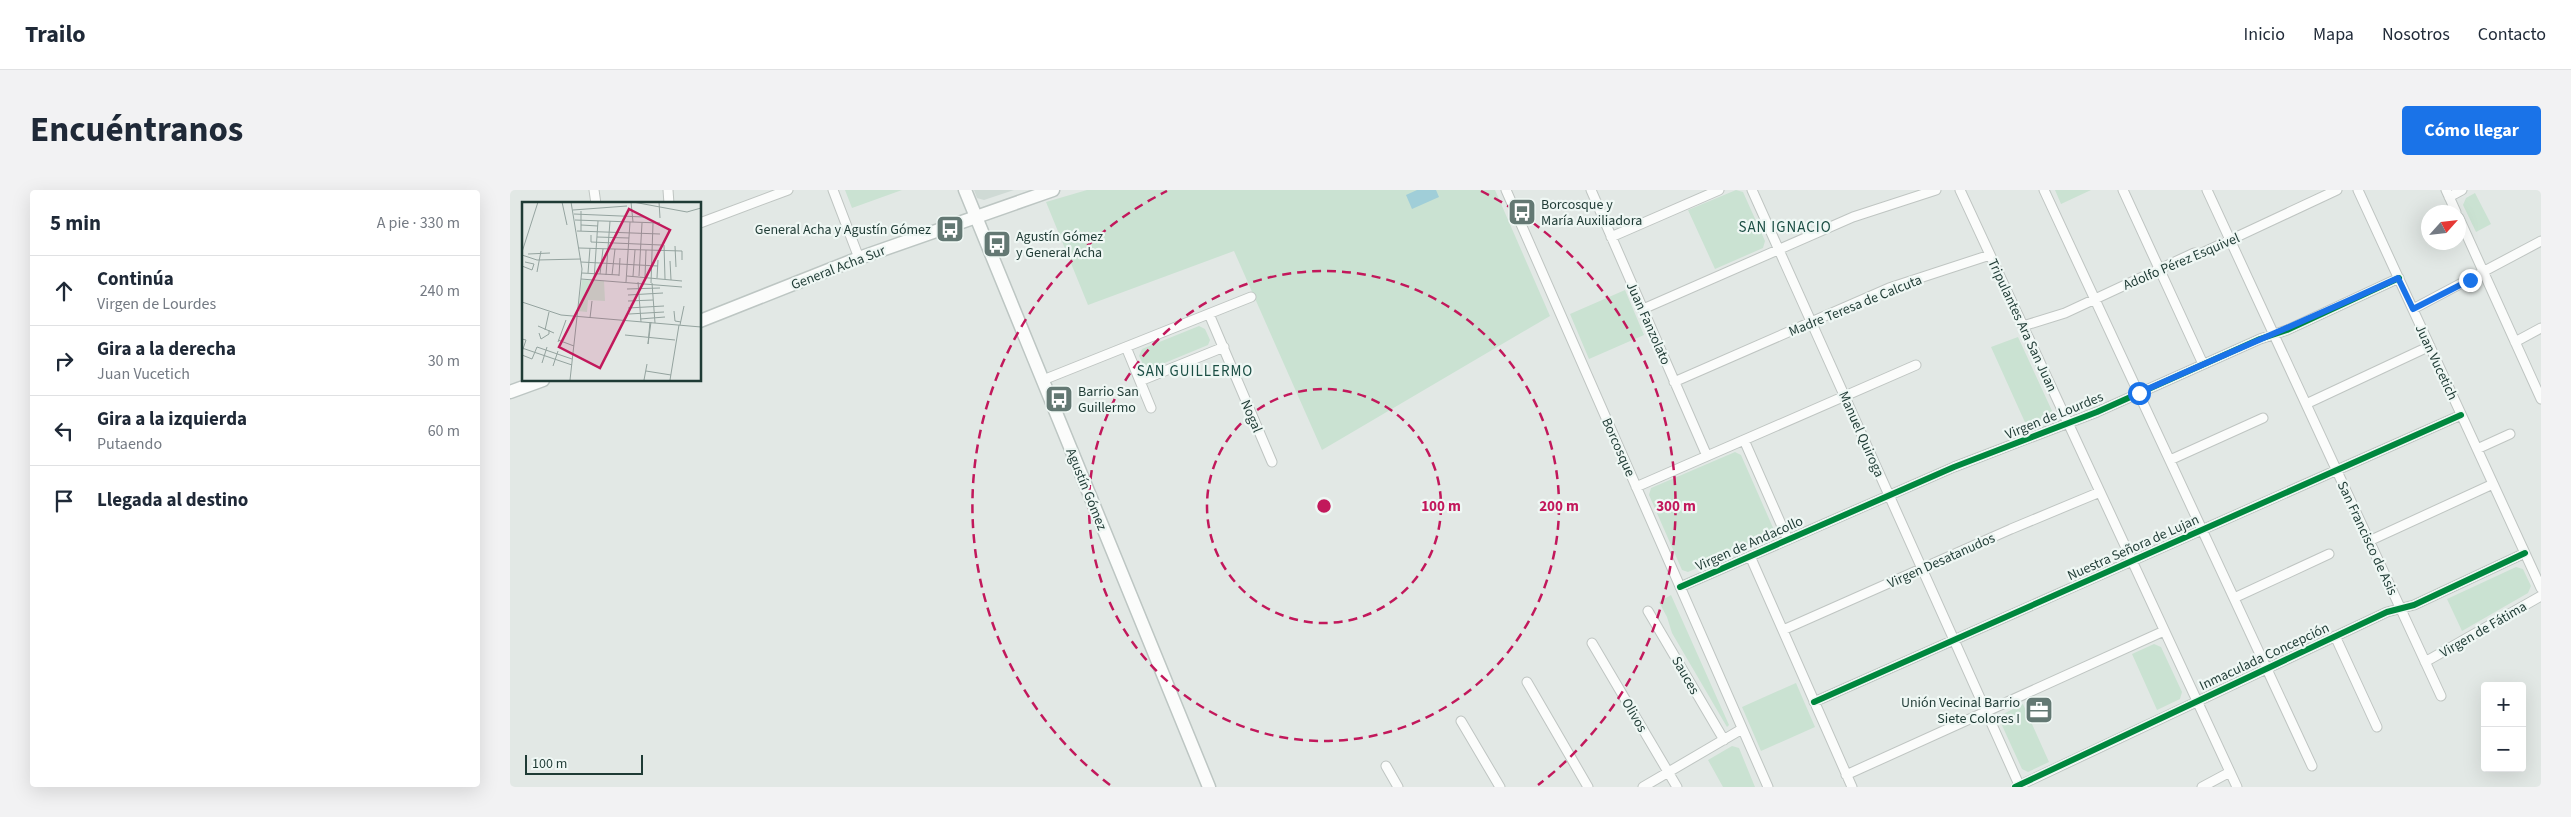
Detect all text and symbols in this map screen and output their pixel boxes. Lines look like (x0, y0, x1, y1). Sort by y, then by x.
text: Trailo (25, 17, 86, 52)
text: Inicio (2244, 22, 2285, 47)
text: Mapa (2313, 22, 2354, 47)
text: Nosotros (2382, 22, 2450, 47)
text: Contacto (2478, 22, 2546, 47)
text: Encuéntranos (30, 105, 243, 155)
button: Cómo llegar (2402, 106, 2541, 155)
place label: Borcosque y María Auxiliadora (1541, 195, 1642, 231)
bus stop icon: Borcosque y María Auxiliadora (1507, 197, 1537, 227)
inset map (522, 202, 701, 381)
north arrow (2421, 205, 2466, 250)
text: 5 min (50, 208, 101, 238)
text: A pie · 330 m (377, 212, 460, 234)
bus stop icon: General Acha y Agustín Gómez (935, 214, 965, 244)
district label: SAN IGNACIO (1738, 217, 1832, 238)
place label: General Acha y Agustín Gómez (755, 220, 931, 240)
place label: Agustín Gómez y General Acha (1016, 227, 1103, 263)
street label: Adolfo Pérez Esquivel (2120, 228, 2243, 296)
bus stop icon: Agustín Gómez y General Acha (982, 229, 1012, 259)
street label: General Acha Sur (788, 241, 889, 295)
street label: Tripulantes Ara San Juan (1982, 255, 2062, 395)
text: Continúa (97, 266, 174, 293)
route end (2459, 269, 2482, 292)
street label: Madre Teresa de Calcuta (1786, 270, 1925, 342)
icon: ahead (50, 277, 78, 305)
street label: Juan Fanzolato (1621, 279, 1675, 368)
text: 240 m (420, 280, 460, 302)
text: Virgen de Lourdes (97, 293, 216, 315)
street label: Juan Vucetich (2410, 321, 2462, 403)
text: Gira a la derecha (97, 336, 236, 363)
icon: right (50, 347, 78, 375)
text: 30 m (428, 350, 460, 372)
district label: SAN GUILLERMO (1137, 361, 1253, 382)
text: Juan Vucetich (97, 363, 190, 385)
place label: Barrio San Guillermo (1078, 382, 1139, 418)
route start (2128, 382, 2151, 405)
bus stop icon: Barrio San Guillermo (1044, 384, 1074, 414)
street label: Virgen de Lourdes (2002, 387, 2107, 445)
street label: Manuel Quiroga (1833, 388, 1889, 481)
street label: Nogal (1235, 397, 1267, 436)
text: Gira a la izquierda (97, 406, 247, 433)
street label: Borcosque (1596, 415, 1640, 480)
icon: left (50, 417, 78, 445)
text: 60 m (428, 420, 460, 442)
text: Putaendo (97, 433, 162, 455)
street label: Agustín Gómez (1060, 445, 1112, 534)
street label: San Francisco de Asis (2332, 478, 2402, 599)
icon: arrive (50, 487, 78, 515)
text: Llegada al destino (97, 487, 248, 514)
text: 100 m (1421, 496, 1461, 517)
text: 200 m (1539, 496, 1579, 517)
text: 300 m (1656, 496, 1696, 517)
centre of rings (1315, 497, 1333, 515)
street label: Nuestra Señora de Lujan (2064, 510, 2202, 586)
street label: Virgen de Andacollo (1693, 511, 1806, 577)
street label: Virgen Desatanudos (1884, 528, 1999, 594)
street label: Virgen de Fátima (2436, 597, 2531, 663)
street label: Inmaculada Concepción (2196, 618, 2333, 696)
street label: Sauces (1666, 653, 1704, 698)
map controls (2481, 682, 2526, 772)
button: + (2481, 682, 2526, 727)
place label: Unión Vecinal Barrio Siete Colores I (1901, 693, 2020, 729)
street label: Olivos (1616, 695, 1652, 736)
office icon: Unión Vecinal Barrio Siete Colores I (2024, 695, 2054, 725)
button: − (2481, 727, 2526, 772)
scale bar (525, 752, 642, 775)
text: 100 m (532, 754, 567, 774)

